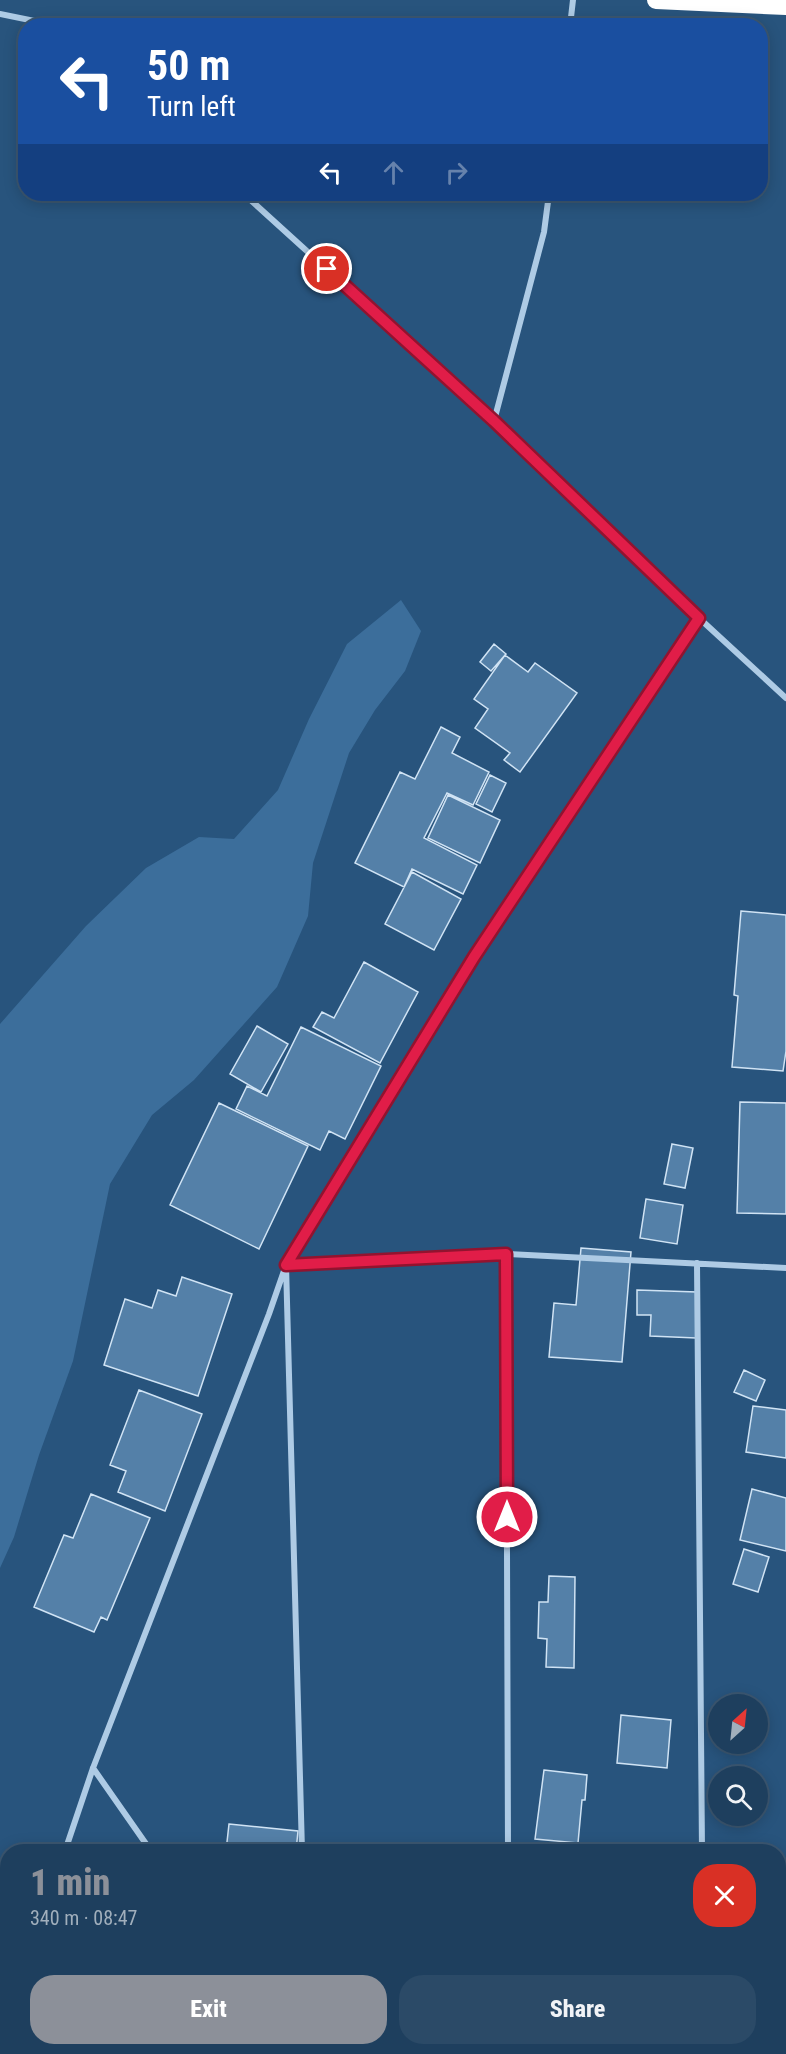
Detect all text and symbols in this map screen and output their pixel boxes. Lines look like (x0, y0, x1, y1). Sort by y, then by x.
text: 50 m (147, 41, 230, 90)
icon: left (48, 42, 126, 120)
text: Turn left (147, 91, 236, 123)
icon: left (314, 156, 347, 189)
icon: ahead (377, 156, 410, 189)
icon: right (440, 156, 473, 189)
pin (301, 243, 352, 294)
icon: arrive (310, 252, 343, 285)
position arrow (475, 1485, 539, 1549)
north arrow (708, 1694, 768, 1754)
map controls (708, 1694, 768, 1826)
button: search (708, 1766, 768, 1826)
text: 1 min (30, 1862, 110, 1904)
button: close (693, 1864, 756, 1927)
text: 340 m · 08:47 (30, 1906, 137, 1930)
button: Exit (30, 1975, 387, 2044)
button: Share (399, 1975, 756, 2044)

